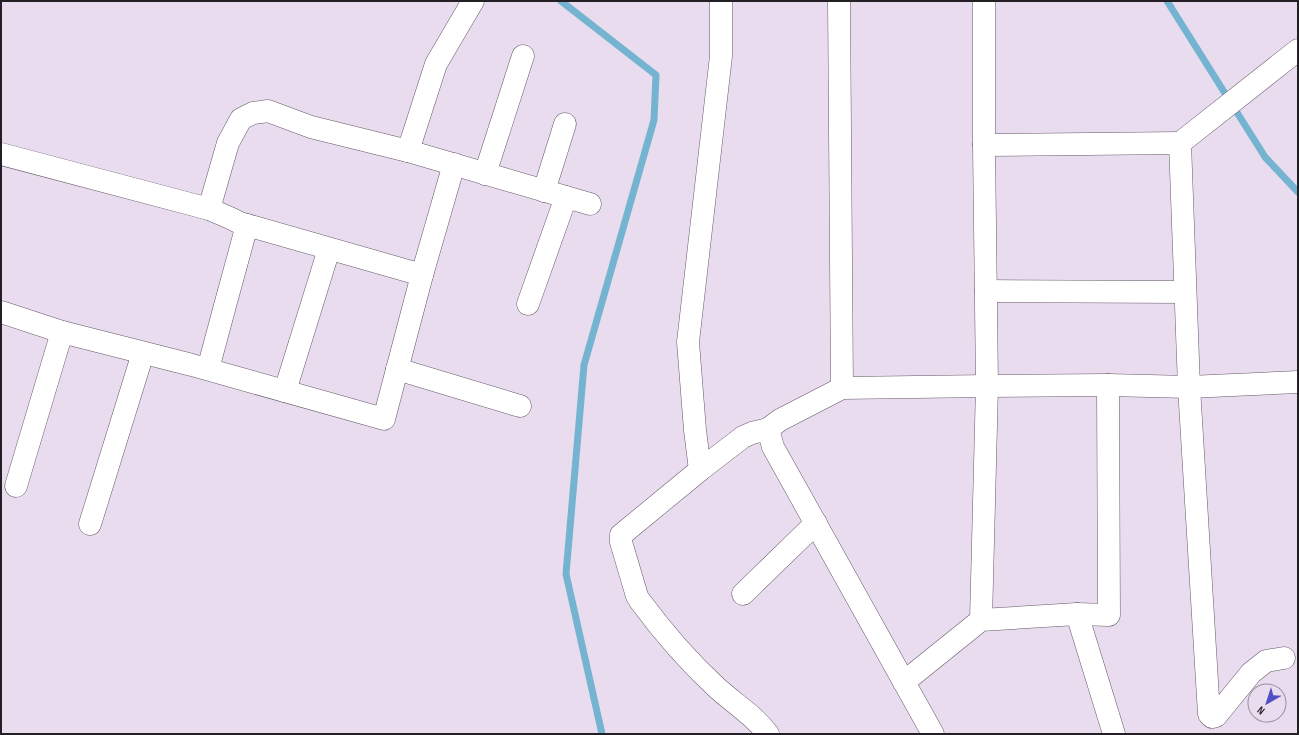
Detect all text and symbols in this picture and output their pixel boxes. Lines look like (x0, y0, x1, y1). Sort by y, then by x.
north arrow (1247, 683, 1287, 723)
text: N (1255, 703, 1267, 717)

